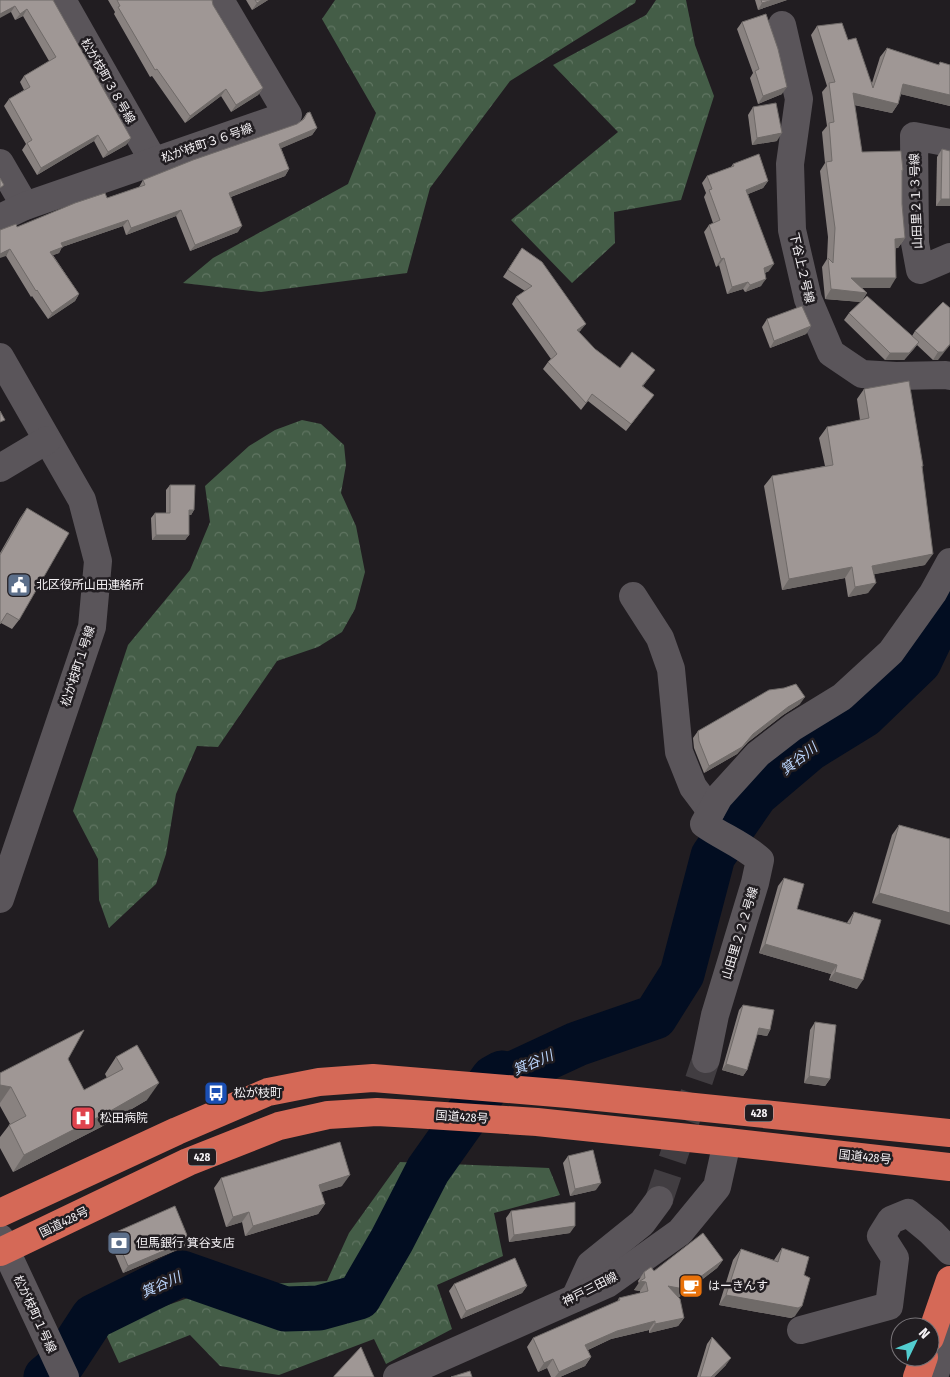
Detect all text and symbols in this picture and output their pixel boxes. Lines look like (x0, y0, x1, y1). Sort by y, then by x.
street label: 松が枝町３８号線 (78, 36, 138, 126)
street label: 松が枝町３６号線 (159, 121, 255, 165)
street label: 山田里２１３号線 (907, 153, 925, 249)
street label: 下谷上２号線 (787, 231, 817, 305)
public building icon: 北区役所山田連絡所 (6, 572, 32, 598)
place label: 北区役所山田連絡所 (36, 578, 144, 592)
street label: 松が枝町１号線 (58, 624, 98, 708)
water label: 箕谷川 (777, 738, 822, 779)
street label: 山田里２２２号線 (719, 885, 761, 981)
water label: 箕谷川 (510, 1046, 557, 1079)
bus stop icon: 松が枝町 (203, 1080, 229, 1106)
place label: 松が枝町 (234, 1086, 282, 1100)
road number: 428 (745, 1104, 773, 1122)
hospital icon: 松田病院 (70, 1105, 96, 1131)
street label: 国道428号 (435, 1108, 489, 1126)
place label: 松田病院 (100, 1111, 148, 1125)
street label: 国道428号 (838, 1147, 892, 1167)
road number: 428 (188, 1148, 216, 1166)
street label: 国道428号 (37, 1204, 91, 1240)
bank icon: 但馬銀行 箕谷支店 (106, 1230, 132, 1256)
place label: 但馬銀行 箕谷支店 (136, 1236, 235, 1250)
water label: 箕谷川 (138, 1268, 185, 1301)
street label: 神戸三田線 (560, 1269, 620, 1309)
street label: 松が枝町１号線 (11, 1273, 59, 1355)
cafe icon: はーきんす (678, 1273, 704, 1299)
place label: はーきんす (708, 1279, 768, 1293)
north arrow (890, 1317, 940, 1367)
text: N (915, 1325, 933, 1342)

